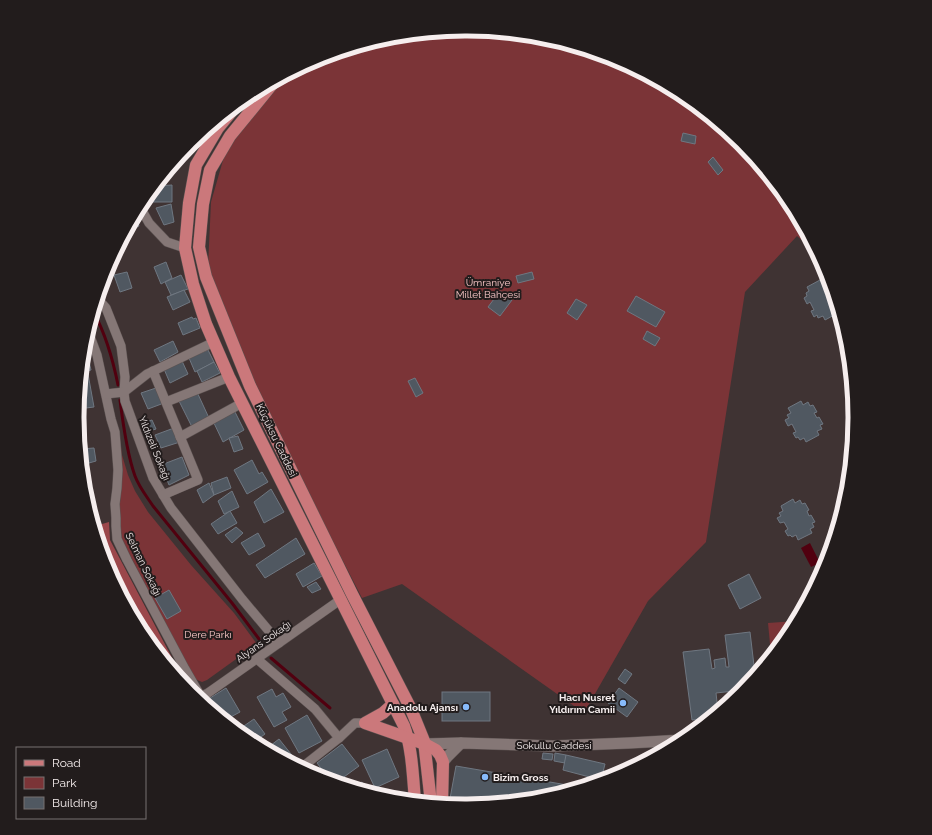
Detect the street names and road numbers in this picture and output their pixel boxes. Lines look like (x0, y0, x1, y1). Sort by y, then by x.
street label: Küçüksu Caddesi (254, 402, 299, 479)
street label: Yıldızeli Sokağı (137, 414, 172, 482)
street label: Selman Sokağı (124, 531, 164, 598)
street label: Alyans Sokağı (234, 618, 293, 664)
street label: Sokullu Caddesi (517, 740, 591, 751)

